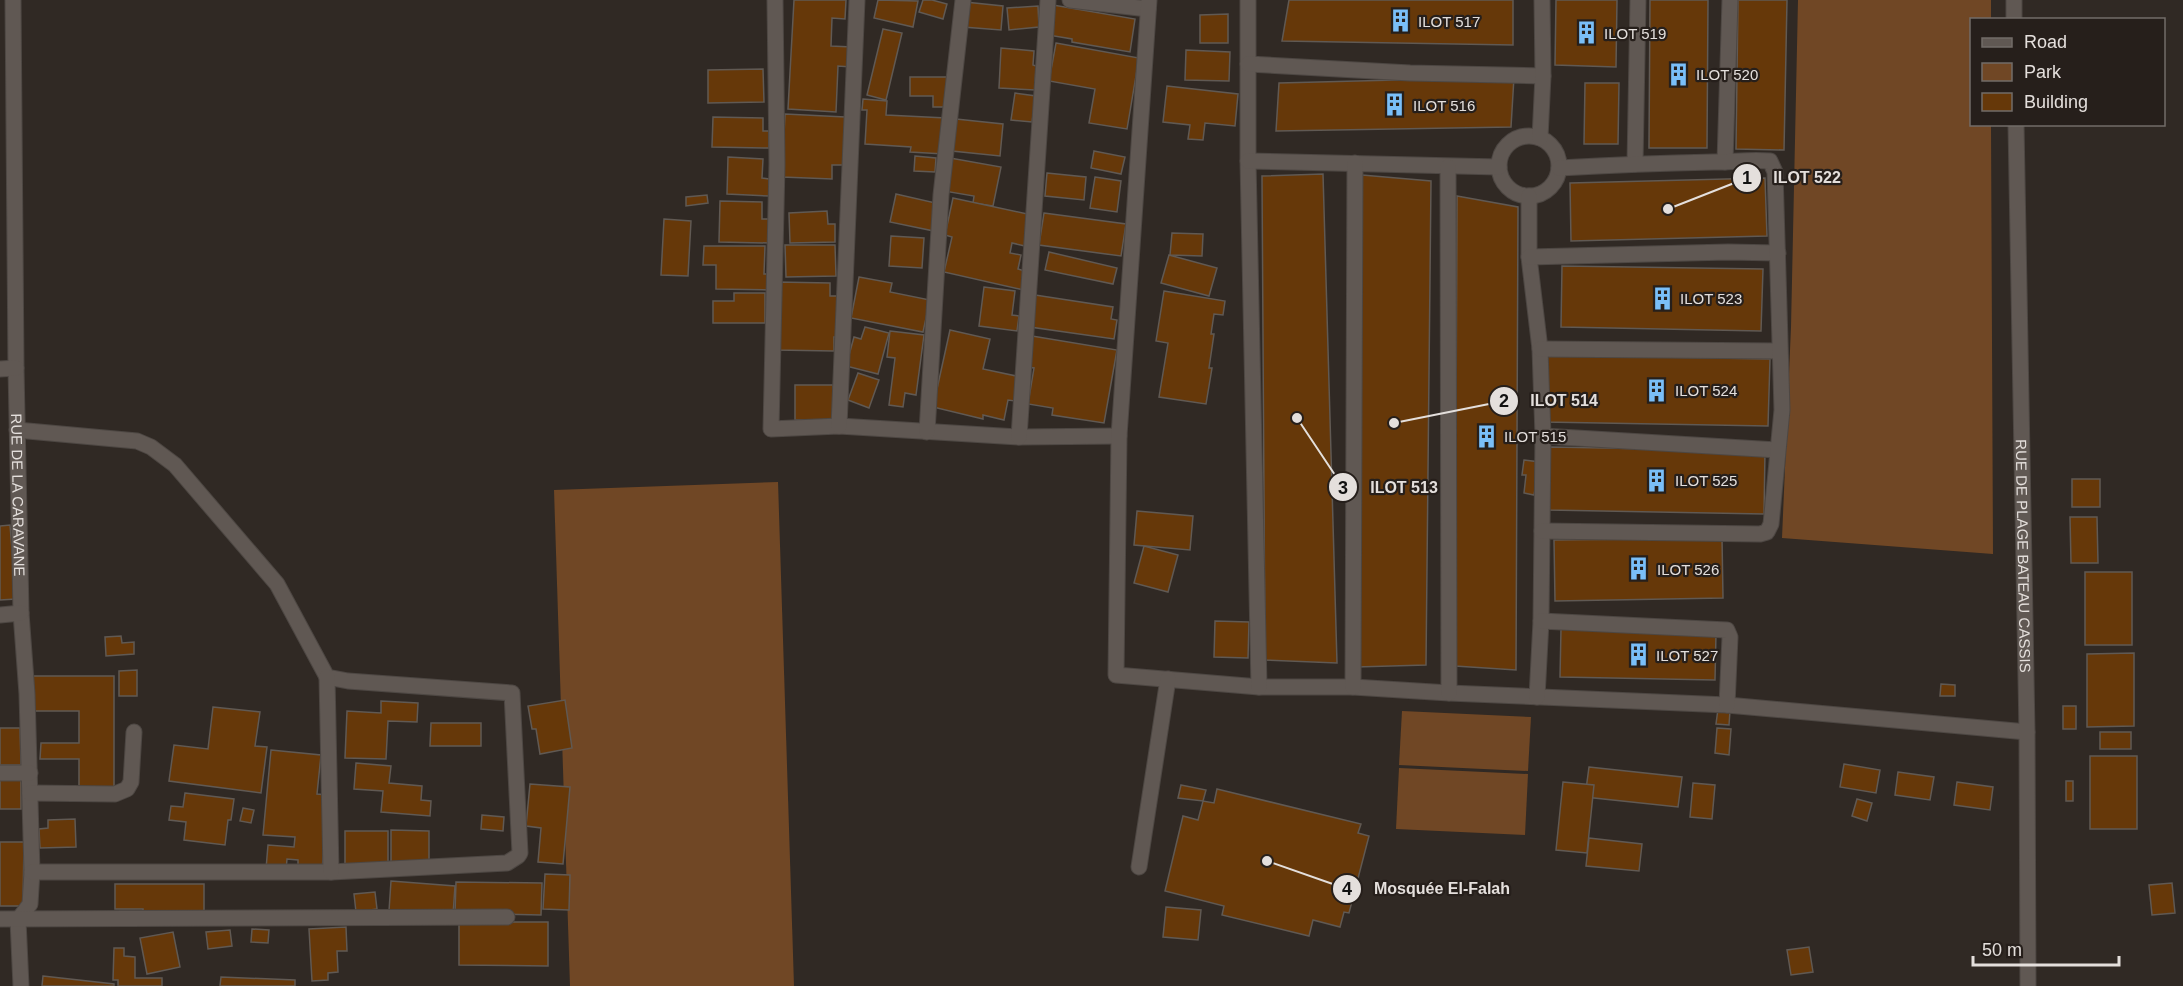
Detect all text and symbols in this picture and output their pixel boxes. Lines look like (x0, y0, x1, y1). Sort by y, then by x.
building icon: ILOT 517 (1387, 8, 1413, 34)
place label: ILOT 517 (1418, 13, 1480, 30)
legend (1970, 18, 2165, 126)
building icon: ILOT 519 (1573, 20, 1599, 46)
place label: ILOT 519 (1604, 25, 1666, 42)
text: Road (2024, 32, 2067, 52)
building icon: ILOT 520 (1665, 61, 1691, 87)
text: Park (2024, 62, 2062, 82)
place label: ILOT 520 (1696, 66, 1758, 83)
building icon: ILOT 516 (1382, 92, 1408, 118)
text: Building (2024, 92, 2088, 112)
place label: ILOT 516 (1413, 97, 1475, 114)
callout: ILOT 522 (1732, 161, 1853, 195)
text: 1 (1742, 168, 1752, 188)
text: ILOT 522 (1773, 169, 1841, 186)
building icon: ILOT 523 (1649, 285, 1675, 311)
place label: ILOT 523 (1680, 290, 1742, 307)
building icon: ILOT 524 (1644, 377, 1670, 403)
place label: ILOT 524 (1675, 382, 1737, 399)
callout: ILOT 514 (1489, 384, 1610, 418)
text: 2 (1499, 391, 1509, 411)
text: ILOT 514 (1530, 392, 1598, 409)
street label: RUE DE LA CARAVANE (8, 413, 29, 577)
building icon: ILOT 515 (1473, 423, 1499, 449)
place label: ILOT 515 (1504, 428, 1566, 445)
street label: RUE DE PLAGE BATEAU CASSIS (2013, 439, 2034, 673)
building icon: ILOT 525 (1644, 467, 1670, 493)
callout: ILOT 513 (1328, 470, 1450, 504)
place label: ILOT 525 (1675, 472, 1737, 489)
text: 3 (1338, 478, 1348, 498)
text: ILOT 513 (1370, 479, 1438, 496)
building icon: ILOT 526 (1626, 556, 1652, 582)
place label: ILOT 526 (1657, 561, 1719, 578)
building icon: ILOT 527 (1625, 642, 1651, 668)
place label: ILOT 527 (1656, 647, 1718, 664)
callout: Mosquée El-Falah (1332, 872, 1522, 906)
text: 4 (1342, 879, 1352, 899)
text: Mosquée El-Falah (1374, 880, 1510, 897)
scale bar (1973, 929, 2118, 967)
text: 50 m (1982, 940, 2022, 960)

